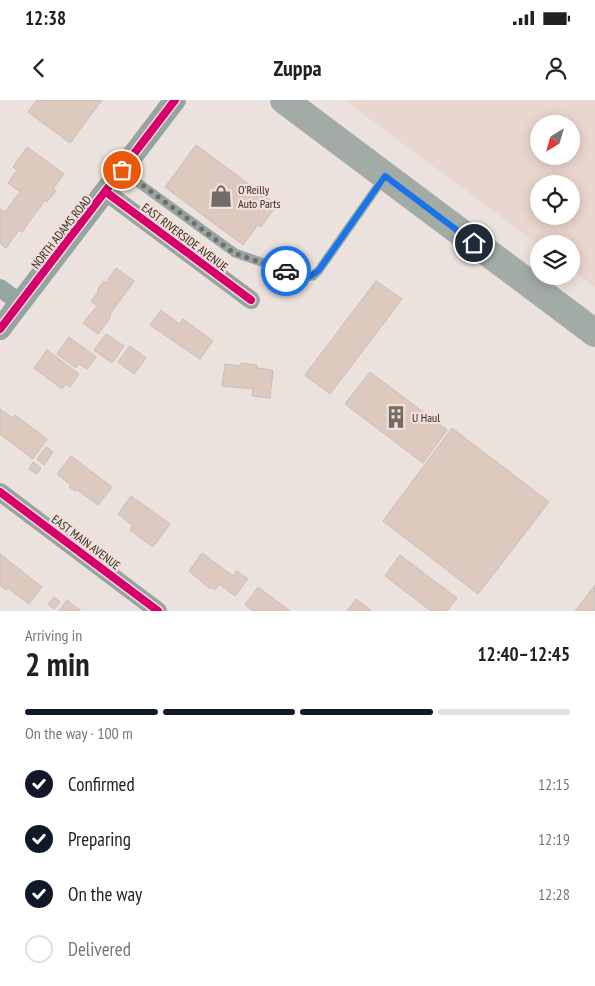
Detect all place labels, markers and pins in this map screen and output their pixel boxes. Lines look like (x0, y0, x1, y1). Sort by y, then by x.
pin (101, 149, 143, 191)
place label: O'Reilly Auto Parts (238, 182, 281, 211)
shop icon: O'Reilly Auto Parts (208, 183, 234, 209)
pin (453, 222, 495, 264)
building icon: U Haul (383, 404, 409, 430)
place label: U Haul (412, 410, 440, 425)

